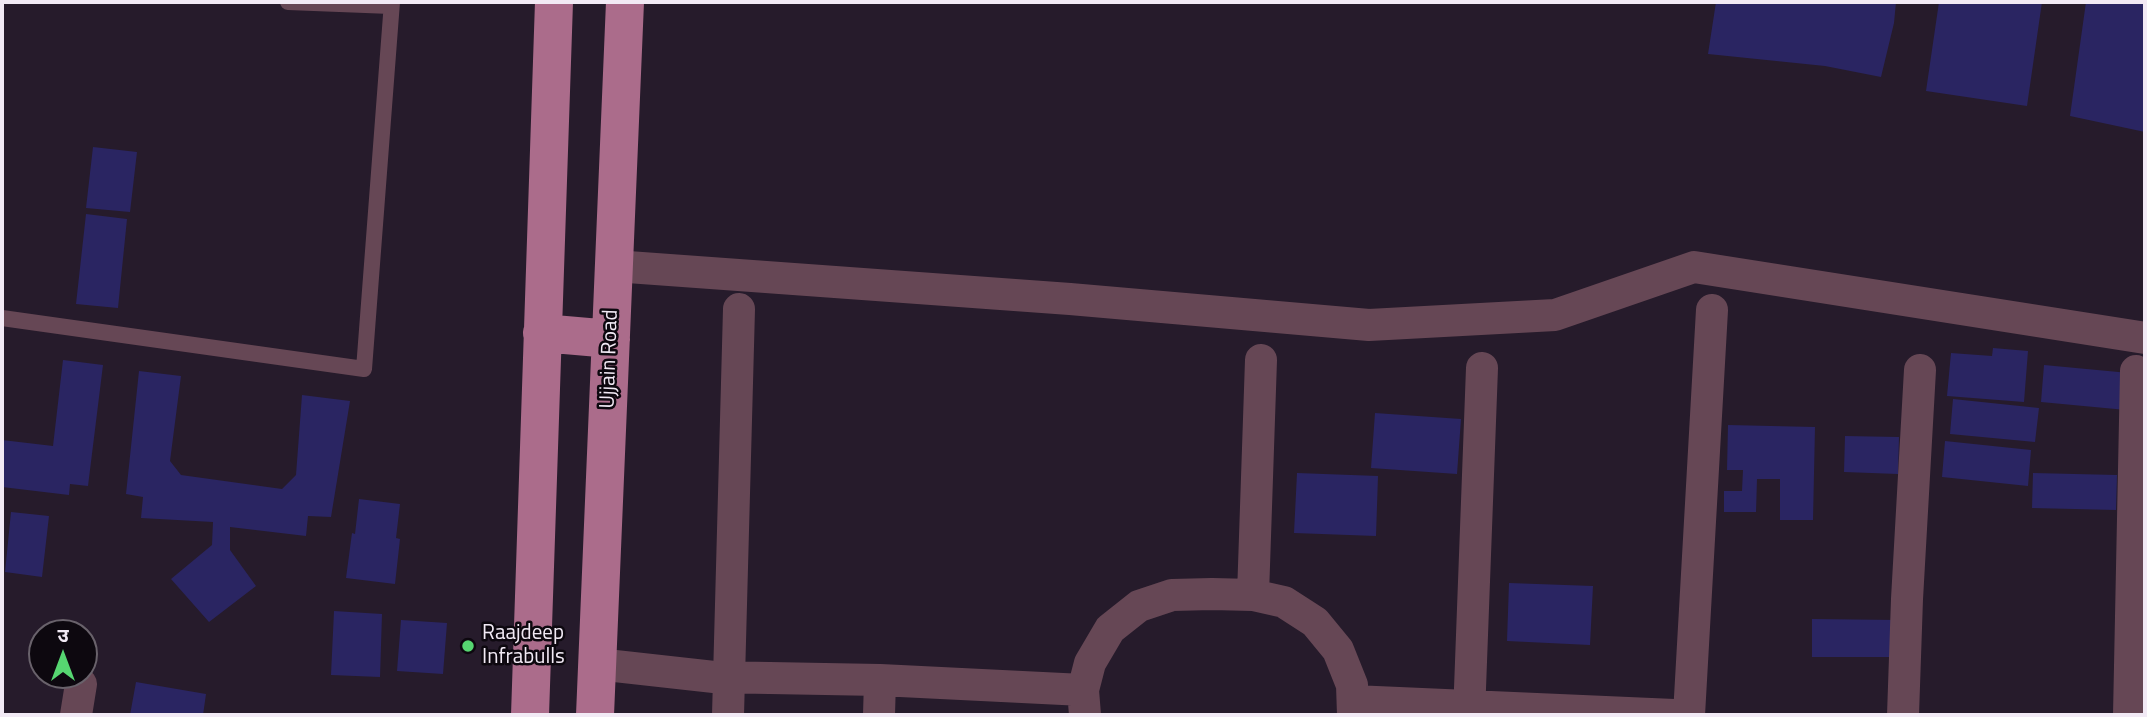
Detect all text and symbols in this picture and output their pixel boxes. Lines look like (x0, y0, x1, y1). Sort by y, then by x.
street label: Ujjain Road (596, 309, 624, 409)
north arrow (28, 619, 98, 689)
text: उ (57, 620, 69, 649)
place label: Raajdeep Infrabulls (482, 621, 565, 671)
marker: Raajdeep Infrabulls (460, 638, 476, 654)

